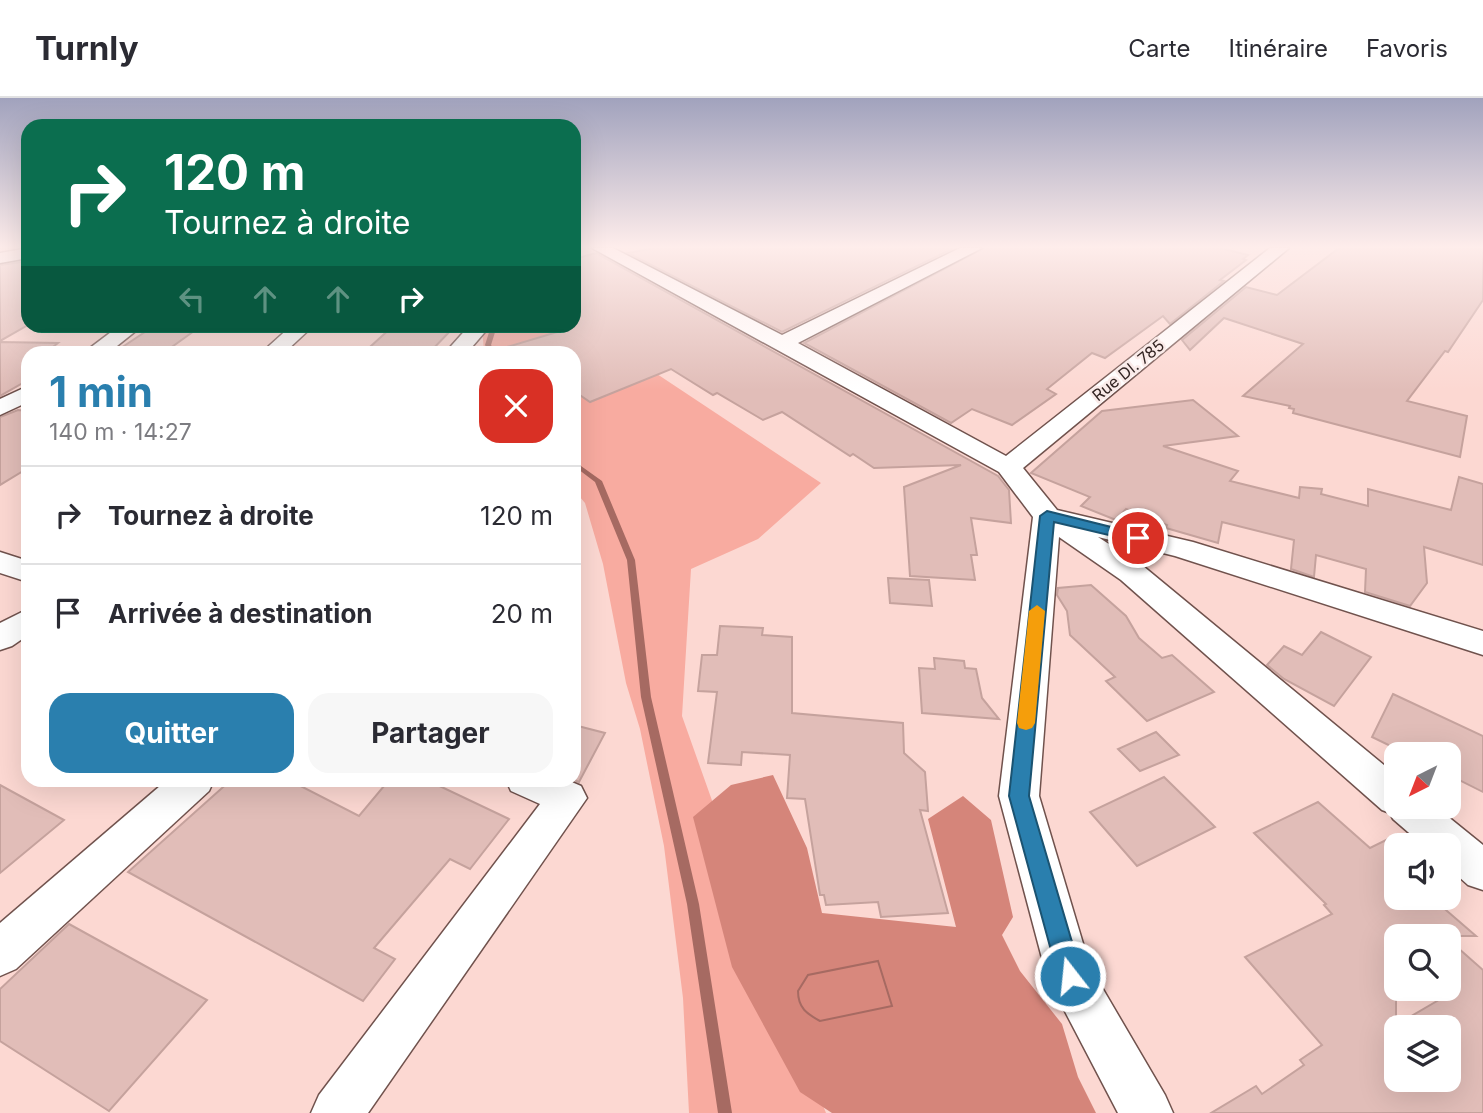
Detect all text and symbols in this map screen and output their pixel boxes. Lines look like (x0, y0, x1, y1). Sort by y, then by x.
text: Turnly (35, 28, 139, 68)
text: Carte (1128, 34, 1190, 63)
text: Itinéraire (1228, 34, 1328, 63)
text: Favoris (1366, 34, 1448, 63)
text: 120 m (164, 143, 305, 202)
icon: right (49, 147, 140, 238)
text: Tournez à droite (164, 203, 410, 242)
icon: left (173, 280, 211, 318)
icon: ahead (246, 280, 284, 318)
icon: ahead (319, 280, 357, 318)
icon: right (392, 280, 430, 318)
street label: Rue DI. 785 (1088, 335, 1168, 405)
text: 1 min (49, 366, 153, 417)
button: close (479, 369, 553, 443)
text: 140 m · 14:27 (49, 418, 192, 446)
icon: right (49, 496, 87, 534)
text: Tournez à droite (108, 500, 314, 531)
text: 120 m (480, 500, 553, 531)
pin (1108, 508, 1168, 568)
icon: arrive (1119, 519, 1157, 557)
icon: arrive (49, 594, 87, 632)
text: Arrivée à destination (108, 598, 373, 629)
text: 20 m (491, 598, 553, 629)
button: Quitter (49, 693, 294, 773)
button: Partager (308, 693, 553, 773)
north arrow (1384, 742, 1461, 819)
map controls (1384, 742, 1461, 1092)
button: sound (1384, 833, 1461, 910)
button: search (1384, 924, 1461, 1001)
position arrow (1033, 939, 1107, 1013)
button: layers (1384, 1015, 1461, 1092)

